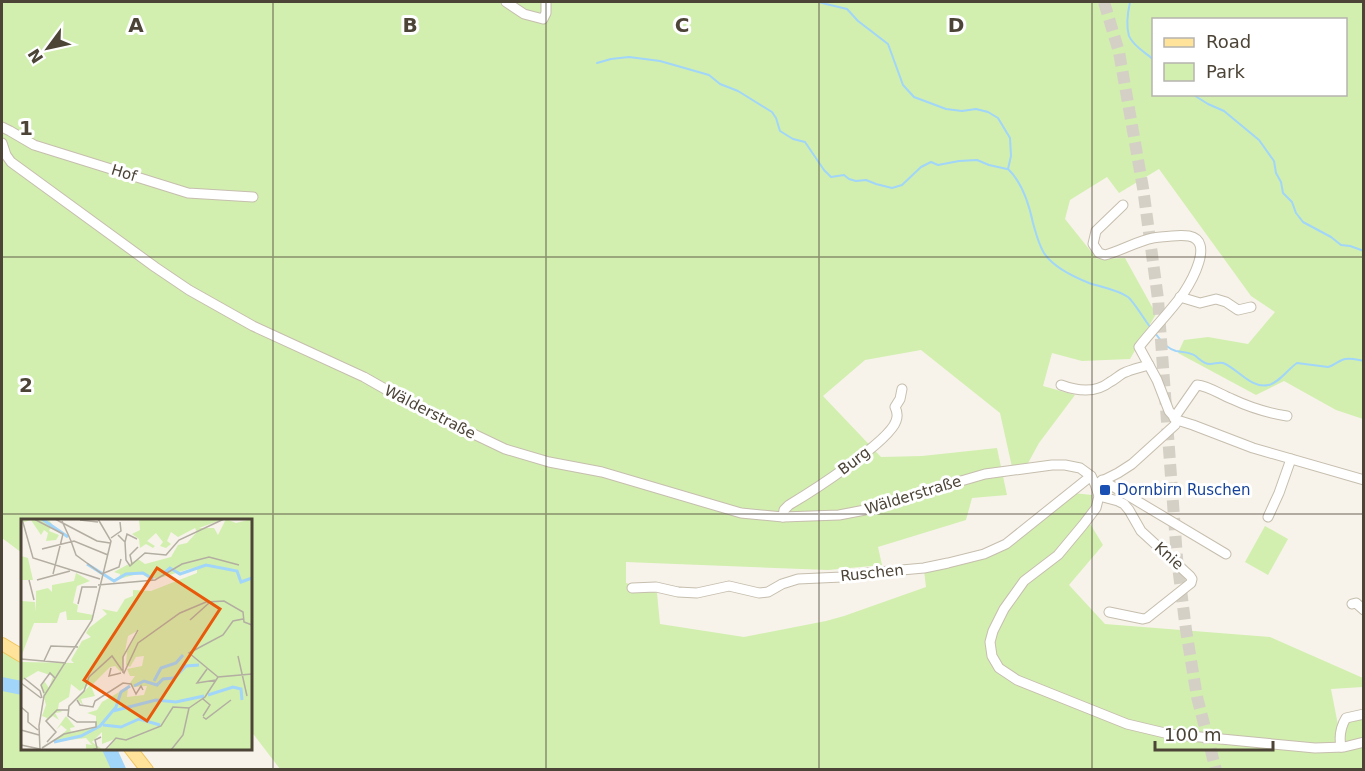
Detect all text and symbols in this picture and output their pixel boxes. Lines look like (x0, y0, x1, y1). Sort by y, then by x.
text: A (128, 13, 144, 37)
text: B (402, 13, 418, 37)
text: C (675, 13, 689, 37)
text: D (948, 13, 964, 37)
north arrow (18, 18, 78, 78)
legend (1152, 18, 1347, 96)
text: Road (1206, 31, 1251, 52)
text: N (24, 45, 47, 67)
text: Park (1206, 61, 1245, 82)
text: 1 (19, 116, 33, 140)
street label: Hof (109, 161, 140, 186)
text: 2 (19, 373, 33, 397)
street label: Wälderstraße (381, 381, 479, 443)
street label: Burg (835, 443, 873, 479)
street label: Wälderstraße (863, 472, 963, 518)
place label: Dornbirn Ruschen (1117, 481, 1251, 499)
marker: Dornbirn Ruschen (1098, 483, 1112, 497)
inset map (21, 519, 252, 750)
street label: Knie (1151, 538, 1187, 574)
street label: Ruschen (839, 561, 905, 585)
scale bar (1155, 714, 1274, 752)
text: 100 m (1164, 724, 1222, 745)

